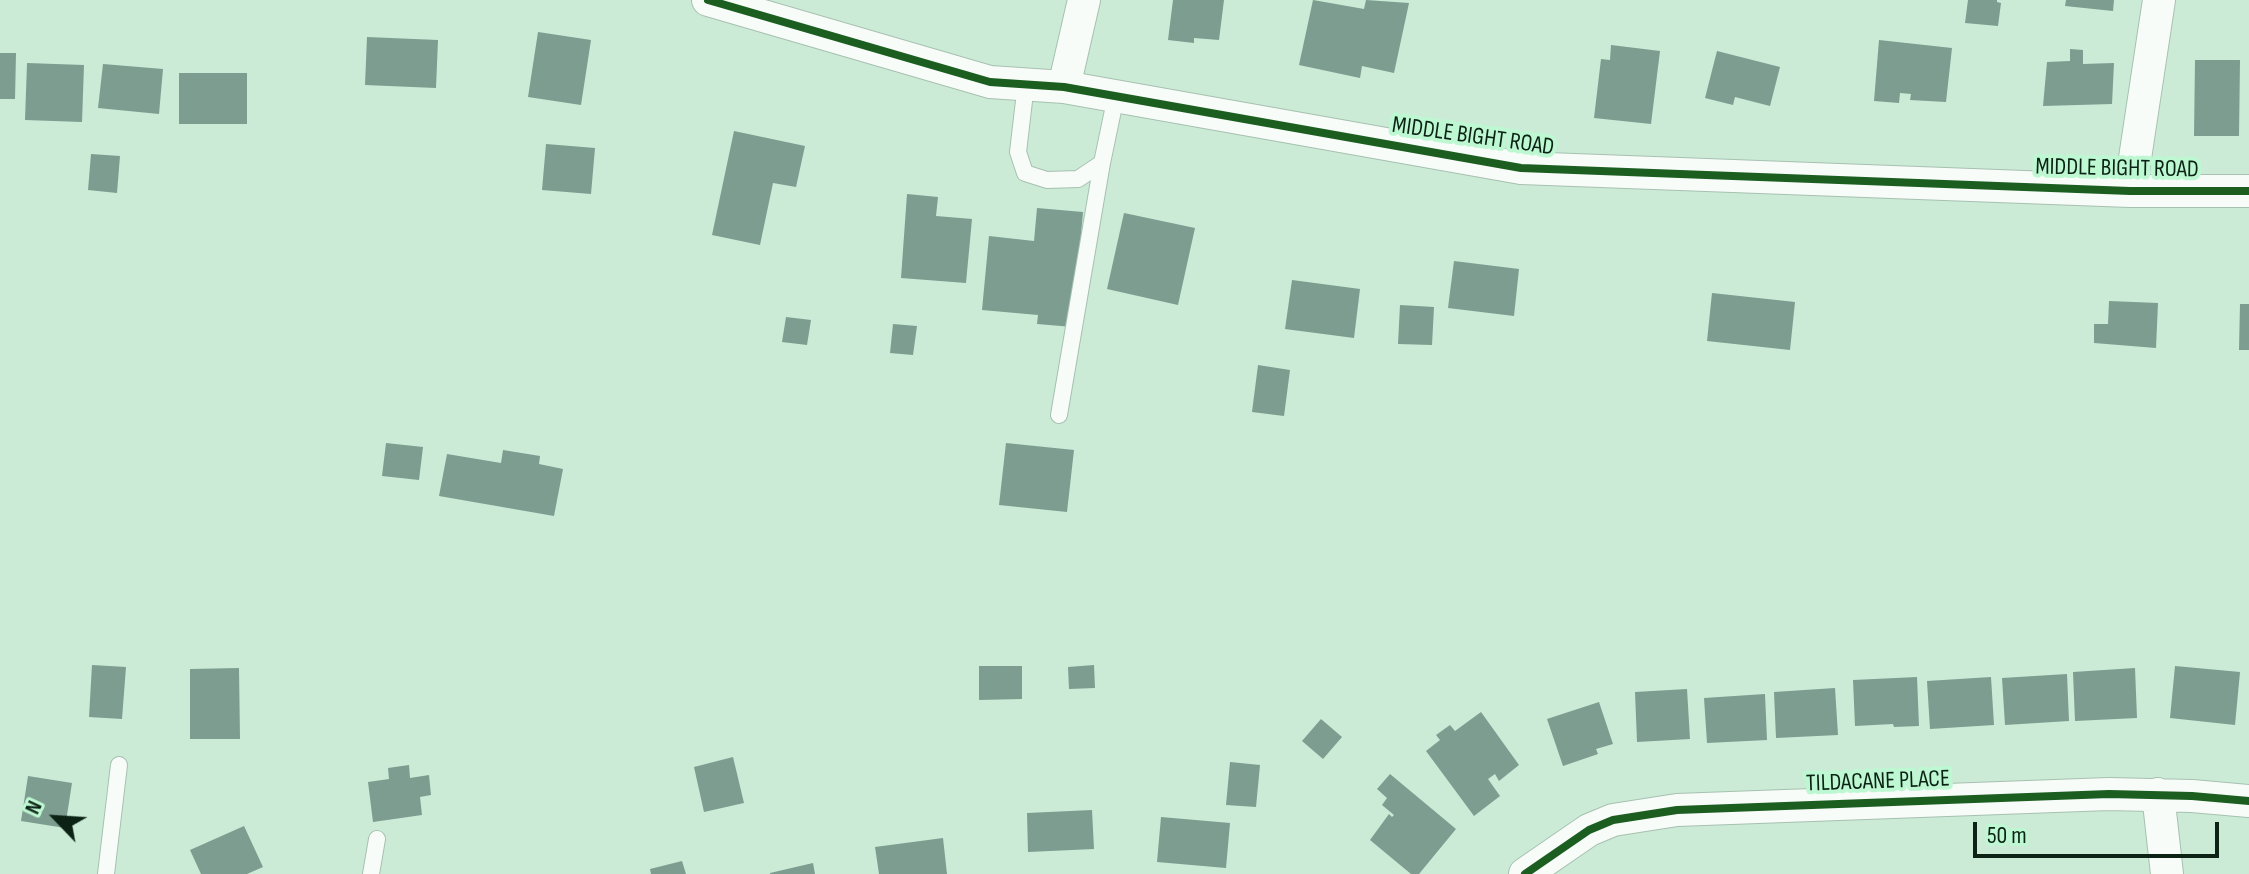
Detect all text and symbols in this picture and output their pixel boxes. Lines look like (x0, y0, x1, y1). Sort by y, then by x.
street label: MIDDLE BIGHT ROAD (1390, 111, 1556, 163)
street label: MIDDLE BIGHT ROAD (2035, 153, 2199, 185)
street label: TILDACANE PLACE (1806, 765, 1950, 799)
north arrow (16, 778, 96, 858)
text: N (19, 797, 49, 819)
scale bar (1977, 806, 2223, 856)
text: 50 m (1987, 821, 2027, 850)

